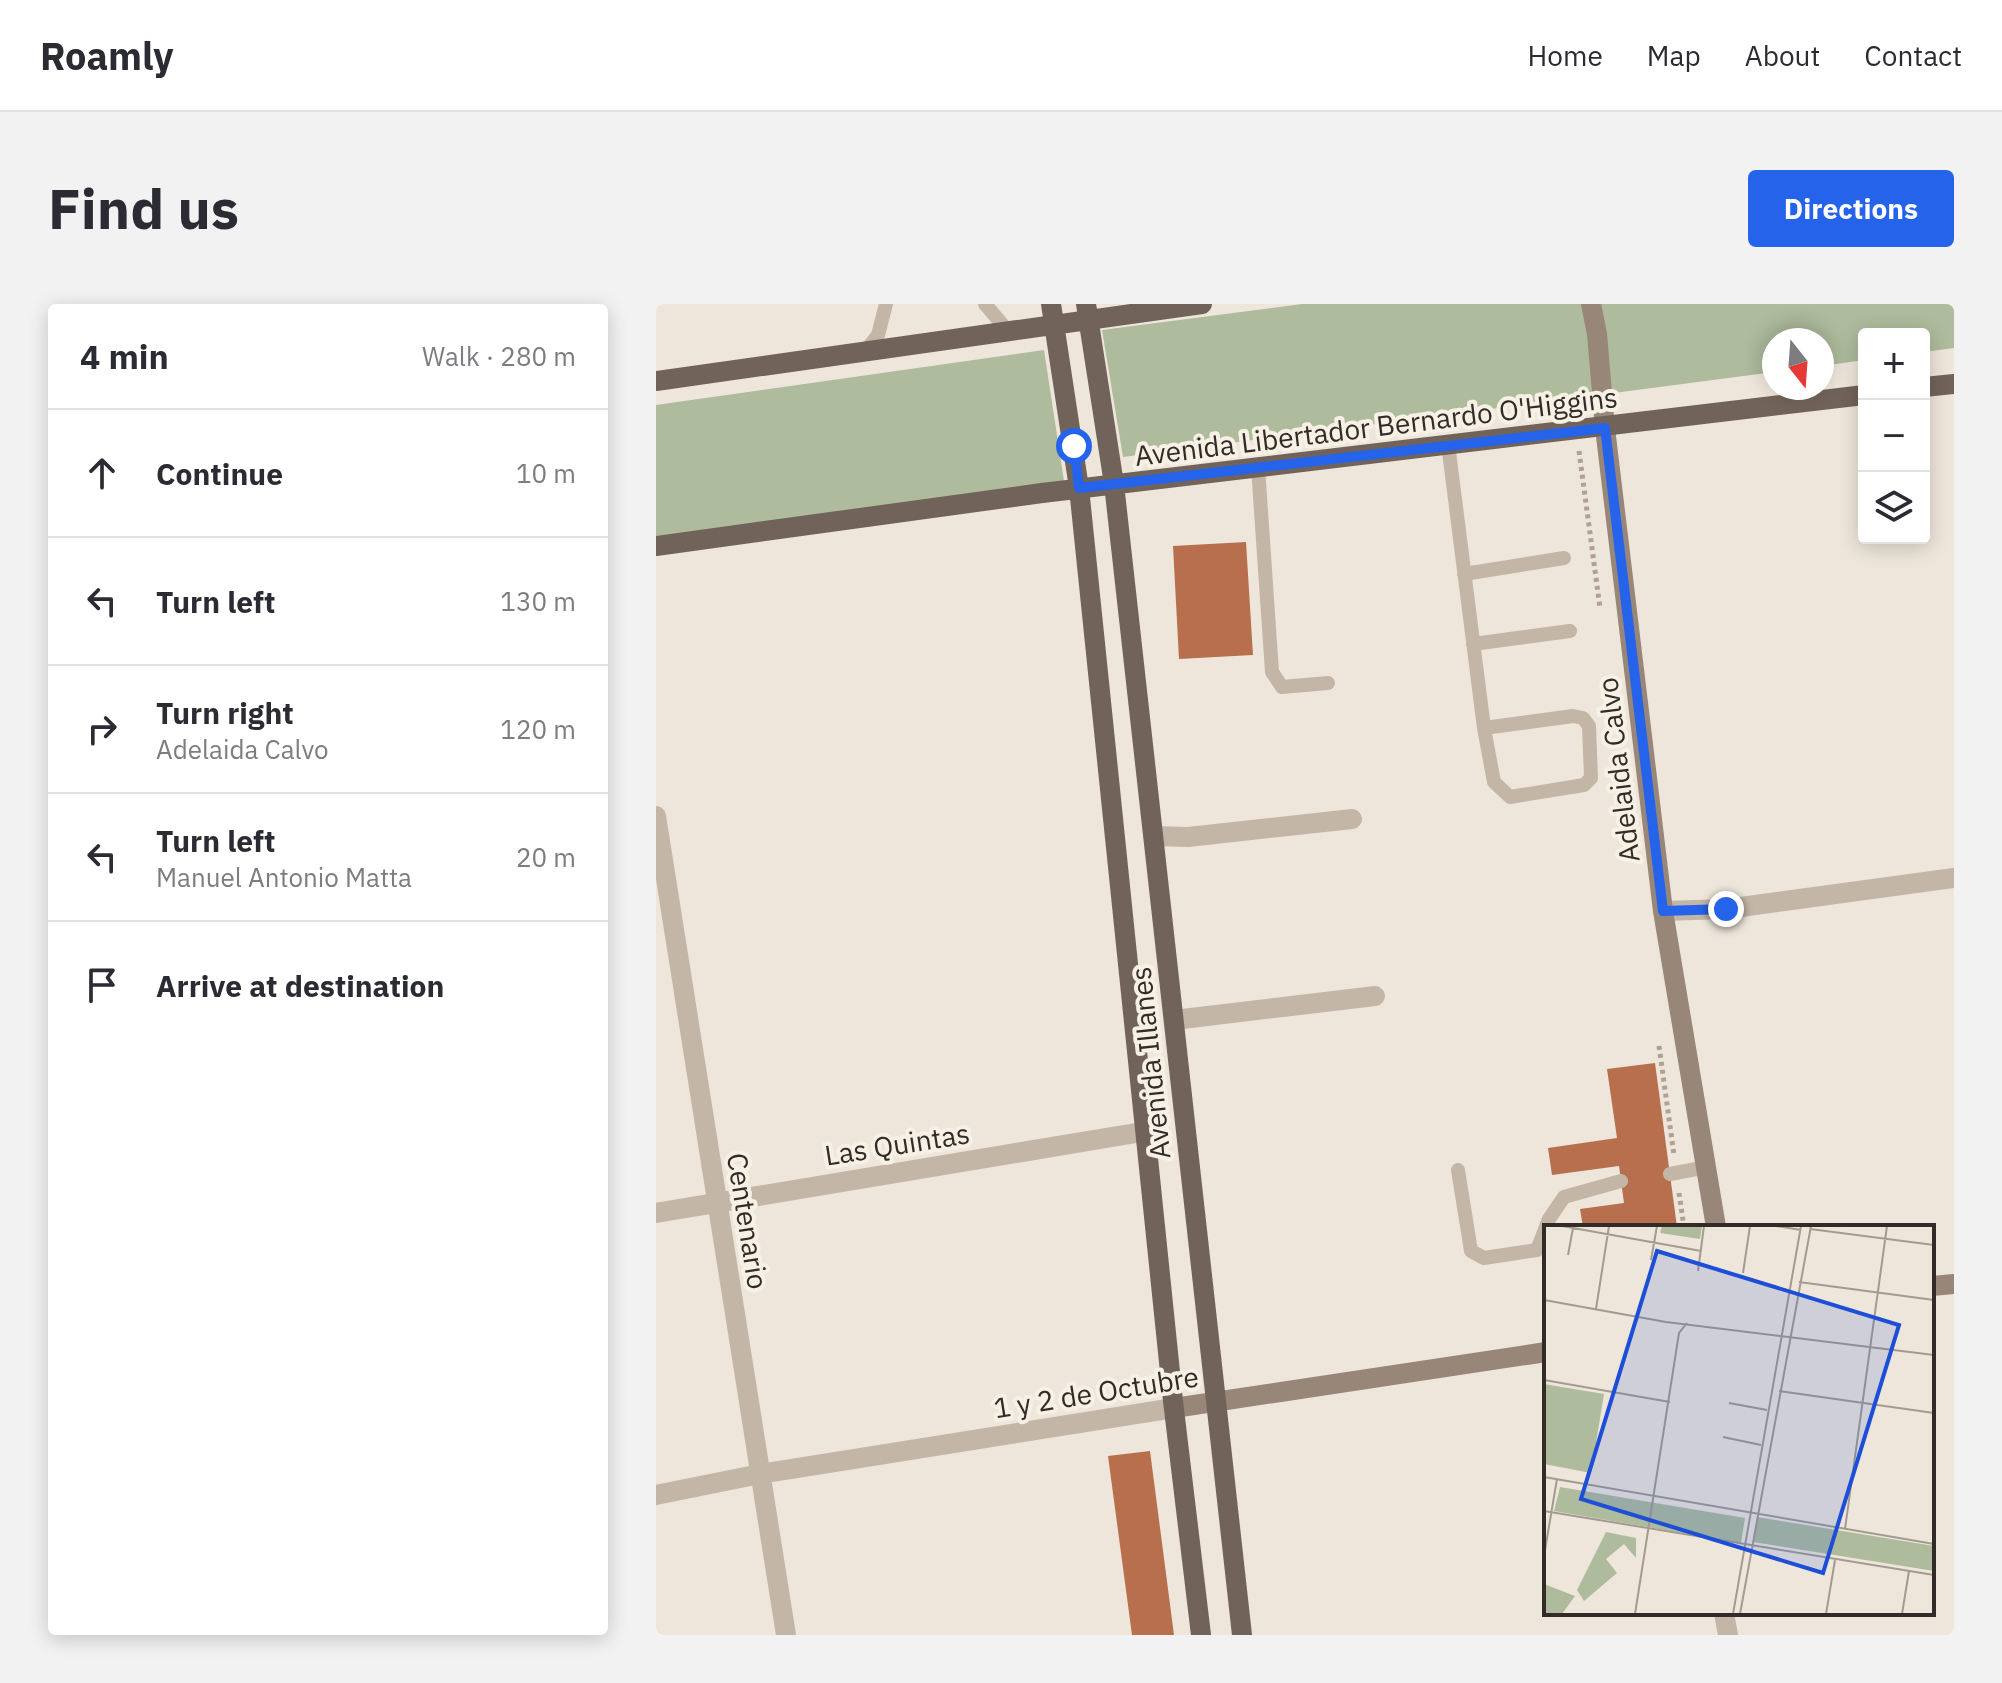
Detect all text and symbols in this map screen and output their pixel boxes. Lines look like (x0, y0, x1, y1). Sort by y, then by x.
text: Roamly (40, 31, 174, 80)
text: Home (1527, 37, 1603, 74)
text: Map (1647, 37, 1701, 74)
text: About (1745, 37, 1820, 74)
text: Contact (1864, 37, 1962, 74)
button: Directions (1748, 170, 1954, 247)
text: Find us (48, 172, 239, 244)
north arrow (1762, 328, 1834, 400)
map controls (1858, 328, 1930, 544)
button: + (1858, 328, 1930, 400)
text: 4 min (80, 334, 169, 378)
text: Walk · 280 m (422, 339, 576, 373)
street label: Avenida Libertador Bernardo O'Higgins (1132, 378, 1620, 474)
button: − (1858, 400, 1930, 472)
route start (1056, 428, 1092, 464)
icon: ahead (80, 451, 124, 495)
text: Continue (156, 454, 283, 493)
text: 10 m (516, 456, 576, 490)
button: layers (1858, 472, 1930, 544)
icon: left (80, 579, 124, 623)
text: Turn left (156, 582, 275, 621)
text: 130 m (500, 584, 576, 618)
street label: Adelaida Calvo (1588, 676, 1648, 864)
text: Turn right (156, 693, 294, 732)
icon: right (80, 707, 124, 751)
text: 120 m (500, 712, 576, 746)
text: Adelaida Calvo (156, 732, 329, 766)
text: Turn left (156, 821, 275, 860)
icon: left (80, 835, 124, 879)
text: 20 m (516, 840, 576, 874)
text: Manuel Antonio Matta (156, 860, 412, 894)
route end (1708, 891, 1744, 927)
icon: arrive (80, 963, 124, 1007)
street label: Avenida Illanes (1122, 965, 1178, 1161)
text: Arrive at destination (156, 966, 444, 1005)
street label: Las Quintas (822, 1114, 972, 1174)
street label: Centenario (719, 1150, 777, 1292)
inset map (1544, 1225, 1934, 1615)
street label: 1 y 2 de Octubre (991, 1358, 1201, 1426)

